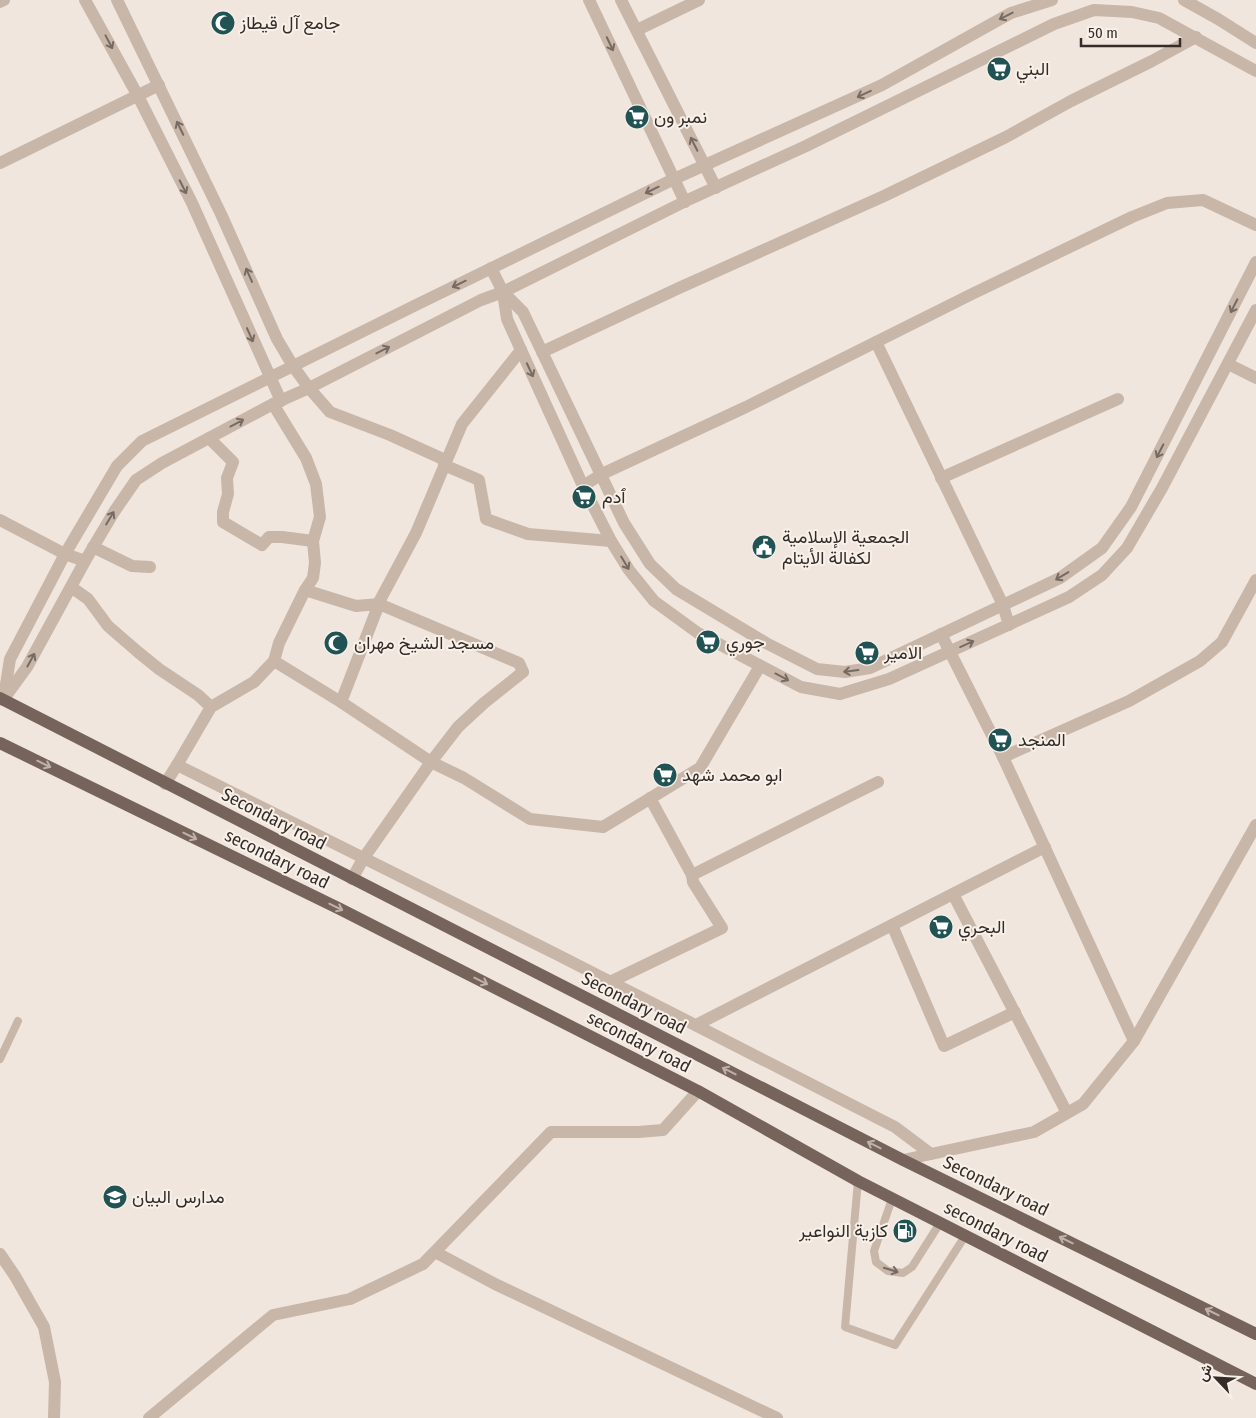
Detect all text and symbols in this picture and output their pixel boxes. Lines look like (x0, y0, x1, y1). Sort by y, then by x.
mosque icon: جامع آل قيطاز (210, 10, 236, 36)
one-way arrow (999, 11, 1014, 21)
place label: جامع آل قيطاز (239, 12, 340, 35)
scale bar (1081, 15, 1180, 47)
text: 50 m (1088, 24, 1118, 42)
one-way arrow (104, 35, 114, 50)
one-way arrow (606, 36, 616, 51)
supermarket icon: البني (986, 56, 1012, 82)
place label: البني (1016, 58, 1049, 84)
one-way arrow (857, 89, 872, 99)
supermarket icon: نمبر ون (624, 104, 650, 130)
place label: نمبر ون (654, 106, 707, 128)
one-way arrow (174, 121, 184, 136)
one-way arrow (689, 137, 698, 152)
one-way arrow (179, 179, 189, 194)
one-way arrow (645, 186, 660, 195)
one-way arrow (243, 268, 253, 283)
one-way arrow (452, 280, 467, 289)
one-way arrow (1229, 298, 1238, 313)
one-way arrow (246, 327, 256, 342)
one-way arrow (375, 345, 390, 354)
one-way arrow (526, 362, 536, 377)
one-way arrow (230, 418, 245, 428)
one-way arrow (1155, 443, 1165, 458)
supermarket icon: ٱدم (571, 484, 597, 510)
place label: ٱدم (602, 486, 626, 509)
one-way arrow (105, 511, 116, 525)
place label: الجمعية الإسلامية لكفالة الأيتام (782, 526, 909, 570)
public building icon: الجمعية الإسلامية لكفالة الأيتام (751, 534, 777, 560)
one-way arrow (620, 556, 630, 570)
one-way arrow (1056, 571, 1070, 581)
supermarket icon: جوري (695, 629, 721, 655)
mosque icon: مسجد الشيخ مهران (323, 630, 349, 656)
place label: جوري (726, 631, 765, 657)
place label: مسجد الشيخ مهران (354, 632, 494, 655)
one-way arrow (959, 639, 974, 648)
supermarket icon: الامير (854, 640, 880, 666)
place label: الامير (883, 642, 922, 664)
one-way arrow (26, 652, 36, 667)
one-way arrow (843, 666, 859, 676)
one-way arrow (775, 672, 790, 682)
supermarket icon: المنجد (987, 727, 1013, 753)
place label: المنجد (1018, 729, 1066, 751)
one-way arrow (36, 760, 51, 770)
supermarket icon: ابو محمد شهد (652, 762, 678, 788)
place label: ابو محمد شهد (682, 764, 782, 786)
street label: Secondary road (218, 783, 330, 855)
street label: secondary road (221, 824, 333, 894)
one-way arrow (182, 832, 197, 841)
one-way arrow (328, 903, 343, 913)
supermarket icon: البحري (928, 914, 954, 940)
place label: البحري (958, 916, 1006, 942)
street label: Secondary road (578, 967, 690, 1039)
one-way arrow (473, 976, 488, 986)
street label: secondary road (583, 1006, 695, 1078)
one-way arrow (722, 1066, 737, 1075)
one-way arrow (867, 1140, 882, 1149)
street label: Secondary road (940, 1151, 1052, 1221)
school or university icon: مدارس البيان (102, 1184, 128, 1210)
place label: مدارس البيان (132, 1186, 225, 1208)
street label: secondary road (940, 1196, 1052, 1268)
fuel station icon: كازية النواعير (892, 1218, 918, 1244)
place label: كازية النواعير (798, 1220, 888, 1242)
one-way arrow (1059, 1235, 1074, 1245)
one-way arrow (883, 1265, 899, 1275)
one-way arrow (1205, 1307, 1220, 1316)
north arrow (1191, 1353, 1241, 1403)
text: ش (1193, 1361, 1216, 1384)

